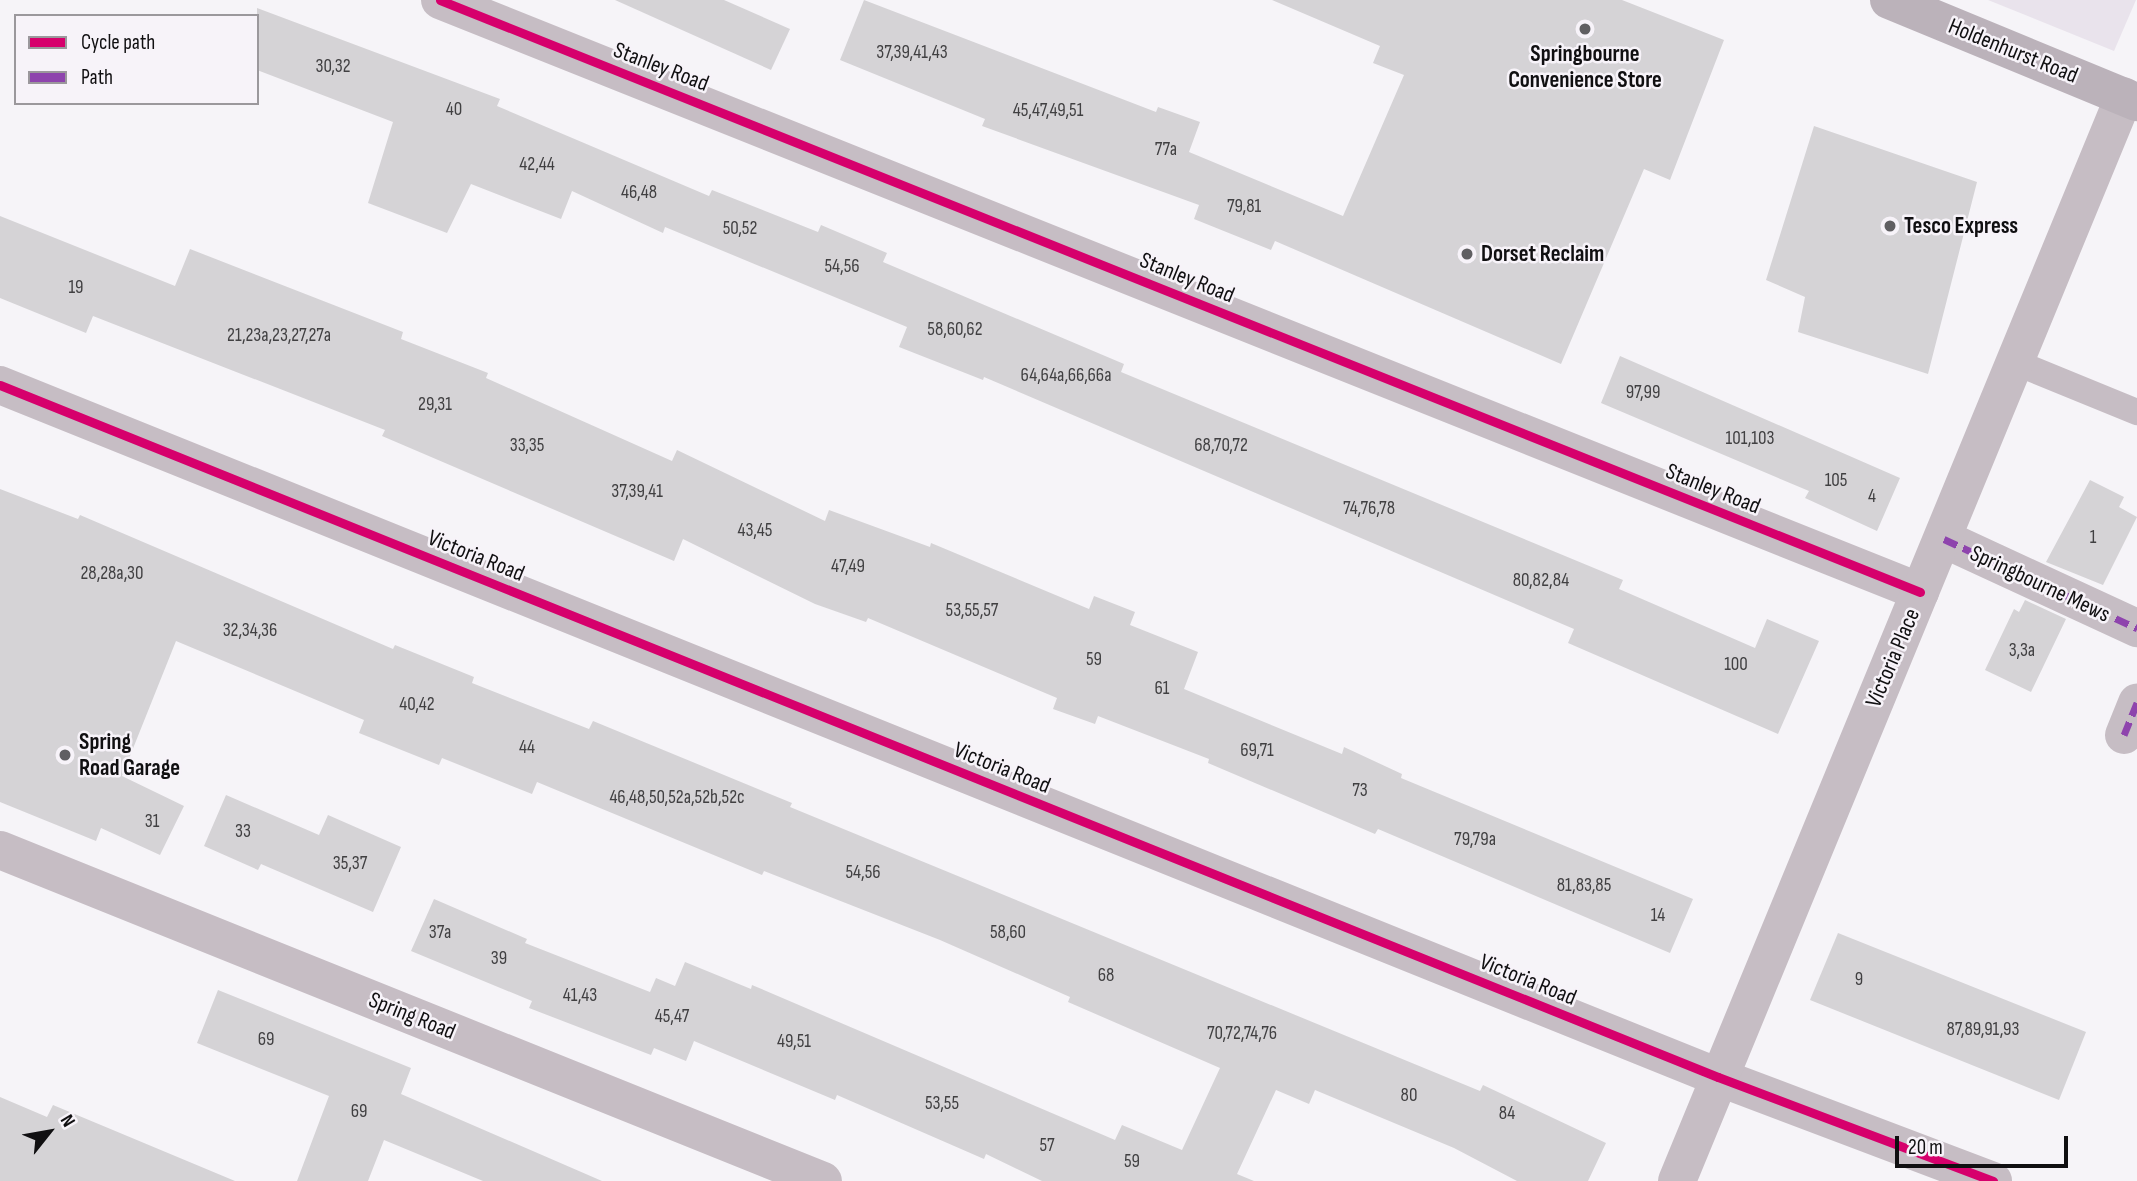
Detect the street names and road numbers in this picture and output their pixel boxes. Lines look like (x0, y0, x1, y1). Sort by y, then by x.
street label: Holdenhurst Road (1944, 13, 2082, 89)
street label: Stanley Road (610, 36, 712, 98)
street label: Stanley Road (1136, 247, 1238, 309)
street label: Stanley Road (1662, 458, 1764, 520)
street label: Victoria Road (424, 524, 528, 588)
street label: Springbourne Mews (1966, 540, 2114, 628)
street label: Victoria Place (1860, 604, 1926, 712)
street label: Victoria Road (950, 736, 1054, 800)
street label: Victoria Road (1476, 948, 1580, 1012)
street label: Spring Road (365, 986, 459, 1046)

